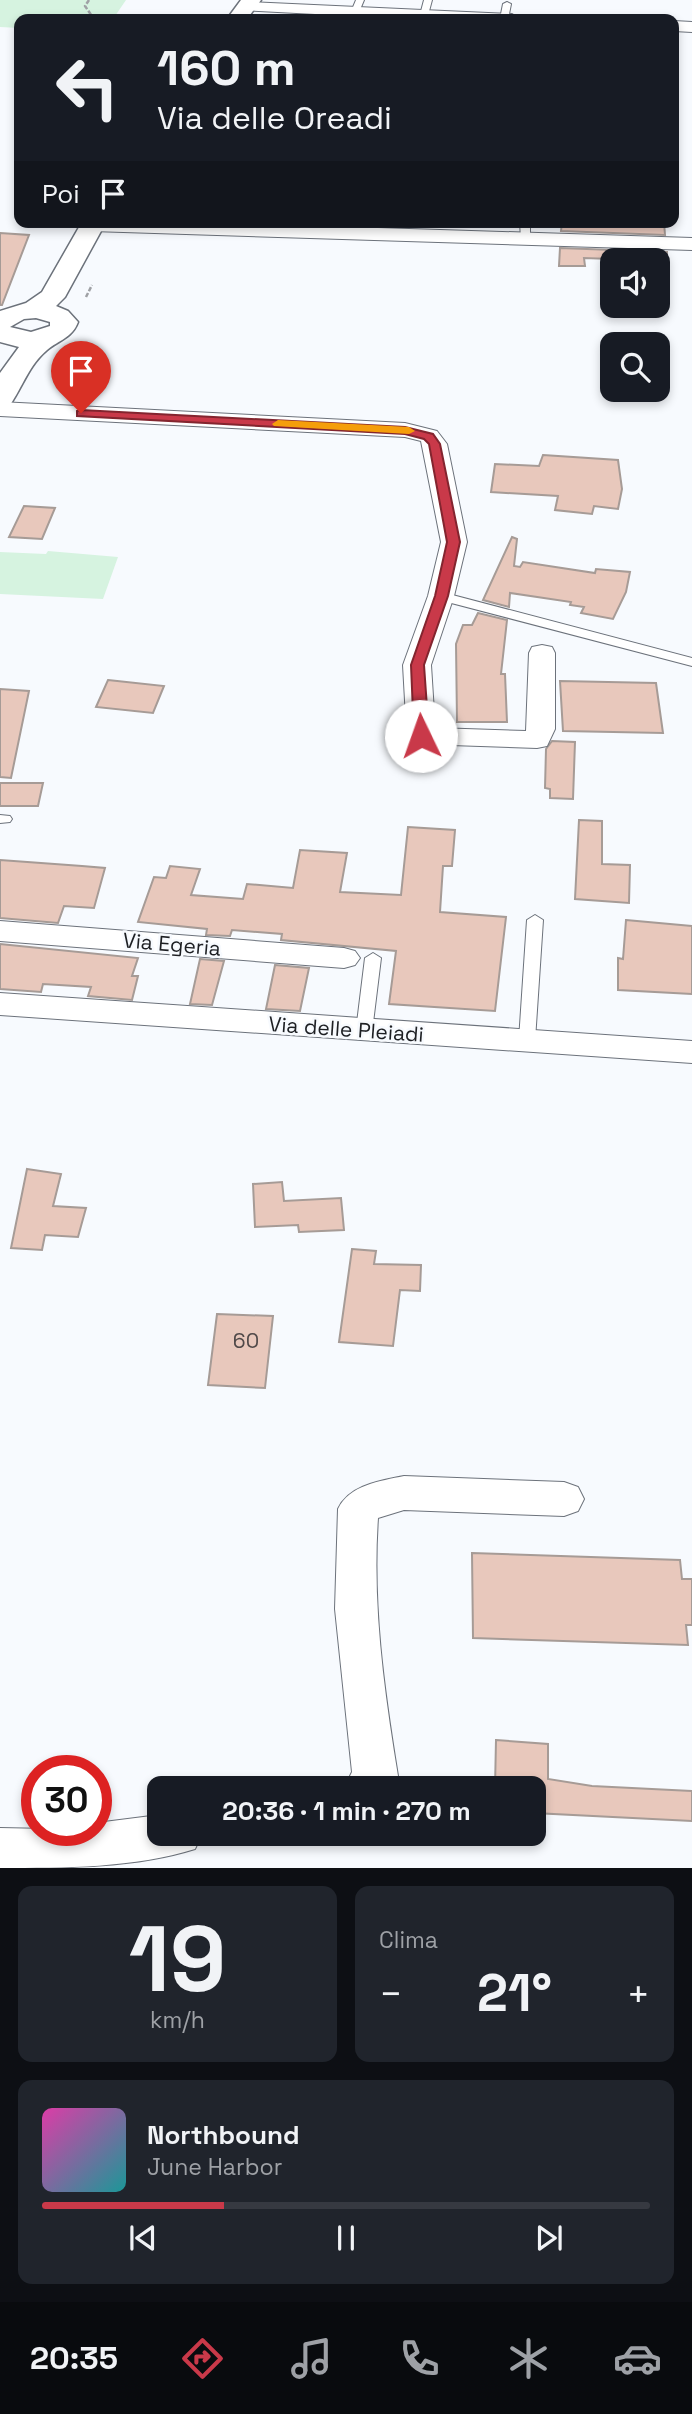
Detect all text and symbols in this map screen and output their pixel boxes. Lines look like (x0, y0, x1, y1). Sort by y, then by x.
text: 160 m (157, 37, 295, 99)
icon: left (42, 42, 133, 133)
text: Via delle Oreadi (157, 98, 392, 138)
icon: arrive (94, 175, 132, 213)
text: Poi (42, 177, 80, 211)
map controls (600, 248, 670, 402)
button: sound (600, 248, 670, 318)
button: search (600, 332, 670, 402)
pin (51, 341, 111, 413)
icon: arrive (62, 352, 100, 390)
position arrow (384, 699, 458, 773)
street label: Via Egeria (122, 926, 222, 962)
street label: Via delle Pleiadi (267, 1010, 425, 1048)
house number: 60 (233, 1327, 259, 1354)
speed limit sign: 30 (21, 1755, 112, 1846)
text: 20:36 · 1 min · 270 m (222, 1794, 471, 1828)
text: 19 (129, 1901, 226, 2018)
text: Clima (379, 1925, 438, 1955)
text: 21° (477, 1960, 552, 2026)
text: − (379, 1970, 403, 2018)
text: + (626, 1970, 650, 2018)
text: km/h (150, 2005, 205, 2035)
text: Northbound (147, 2118, 300, 2152)
text: June Harbor (147, 2152, 282, 2182)
icon: previous (124, 2219, 162, 2257)
icon: pause (327, 2219, 365, 2257)
icon: next (530, 2219, 568, 2257)
icon: directions (178, 2334, 227, 2383)
icon: music (287, 2334, 336, 2383)
icon: phone (395, 2334, 444, 2383)
icon: climate (504, 2334, 553, 2383)
icon: car (613, 2334, 662, 2383)
text: 20:35 (30, 2338, 118, 2378)

